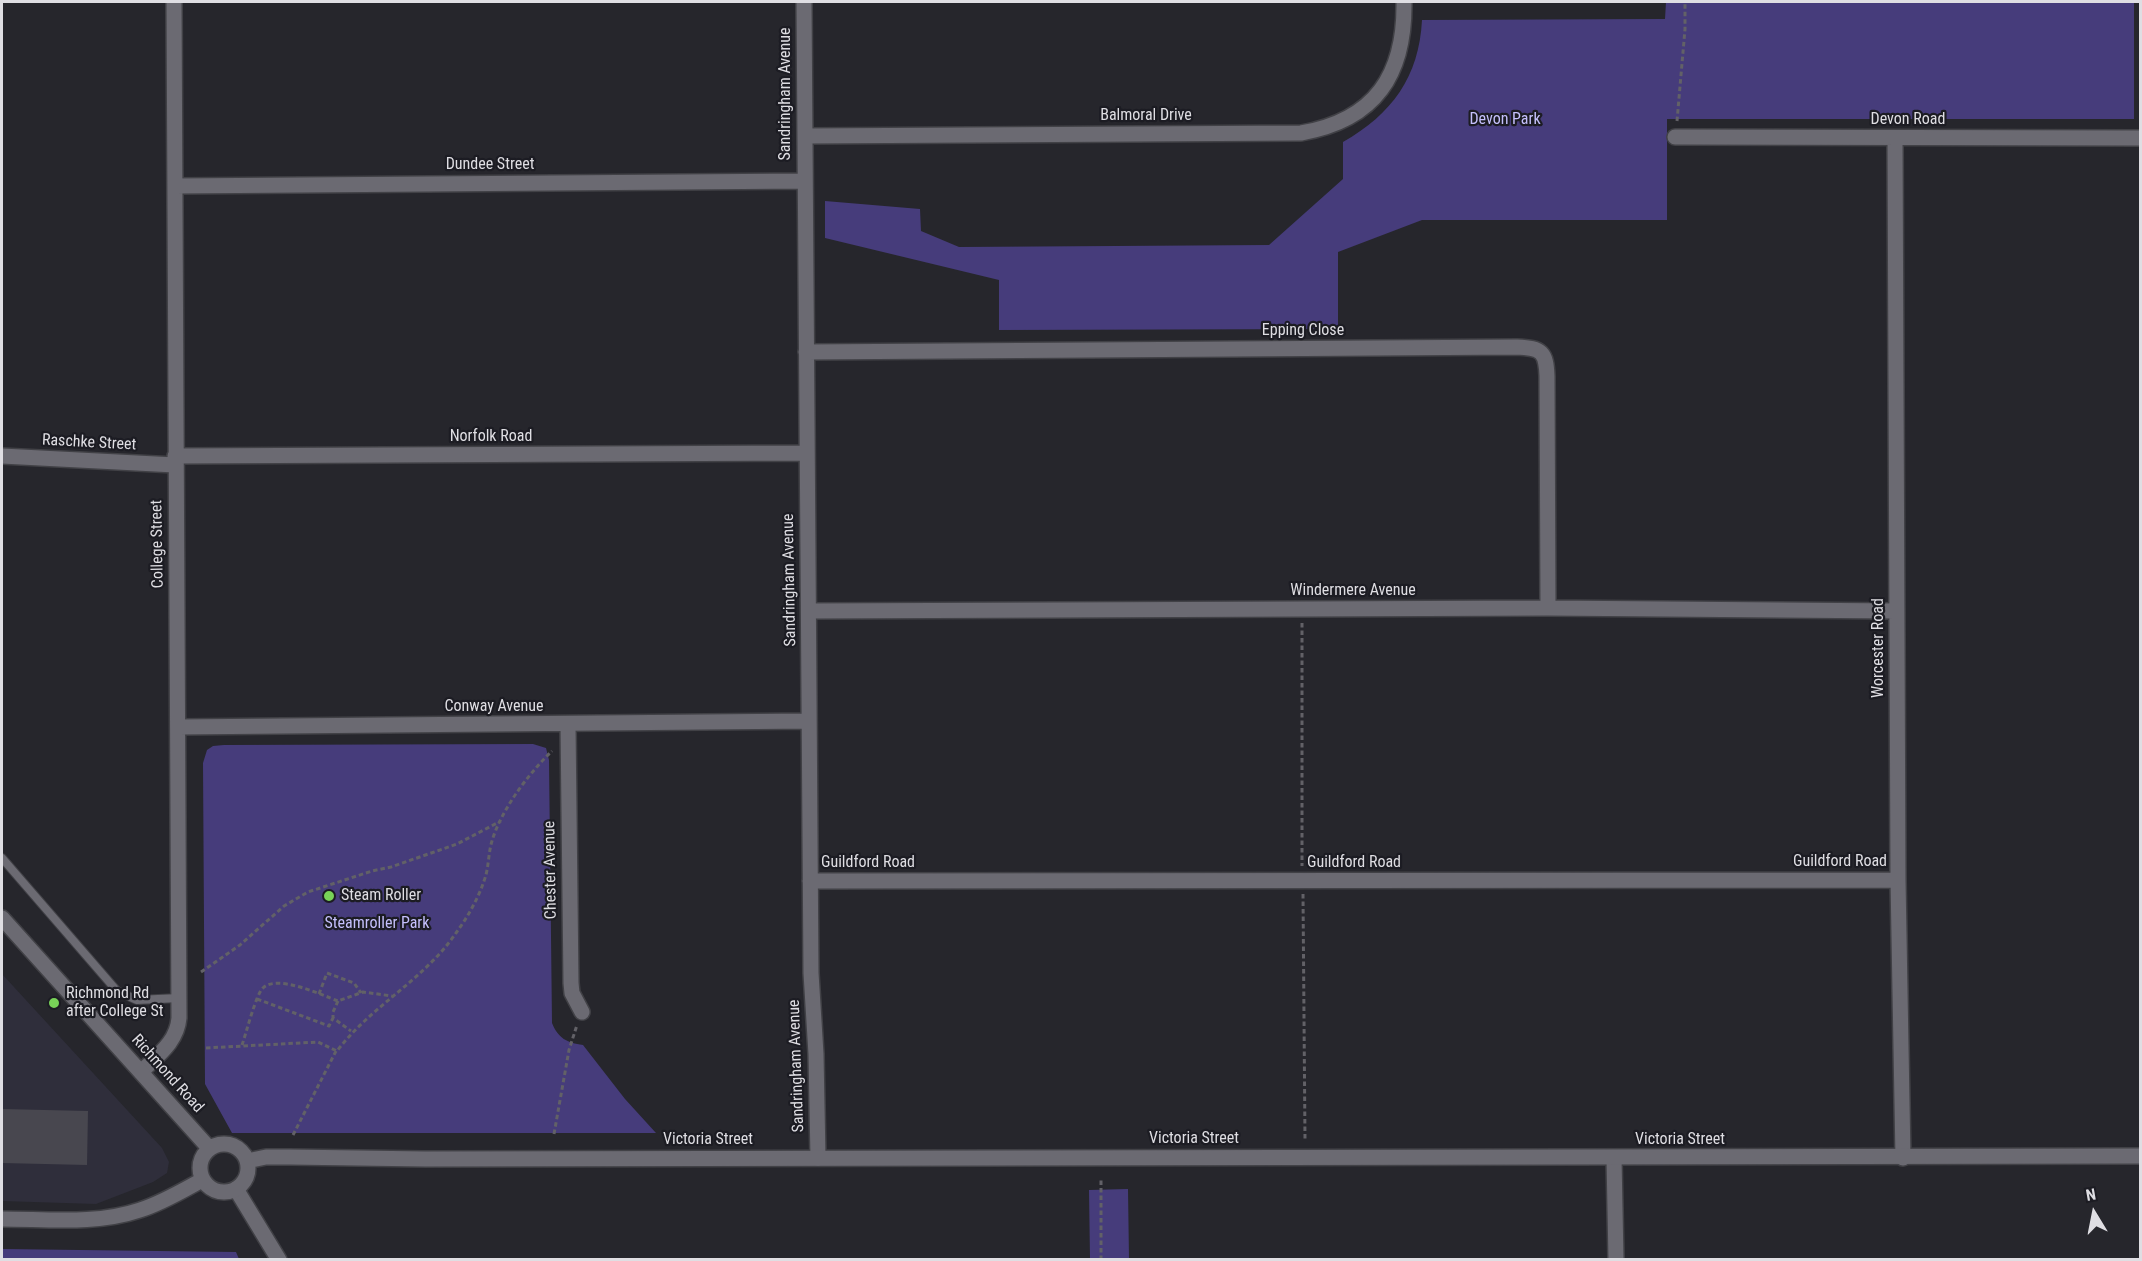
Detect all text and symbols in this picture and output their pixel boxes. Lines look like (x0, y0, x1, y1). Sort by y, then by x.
street label: Sandringham Avenue (776, 27, 796, 161)
street label: Balmoral Drive (1100, 106, 1192, 126)
park label: Devon Park (1469, 110, 1541, 130)
street label: Devon Road (1871, 110, 1945, 130)
street label: Dundee Street (446, 155, 534, 175)
street label: Epping Close (1262, 321, 1344, 341)
street label: Norfolk Road (450, 427, 532, 447)
street label: Raschke Street (41, 431, 137, 455)
street label: College Street (148, 500, 168, 588)
street label: Sandringham Avenue (779, 513, 801, 647)
street label: Windermere Avenue (1290, 581, 1416, 601)
street label: Worcester Road (1869, 598, 1889, 698)
street label: Conway Avenue (444, 697, 544, 717)
street label: Chester Avenue (541, 821, 561, 919)
street label: Guildford Road (1793, 852, 1887, 872)
street label: Guildford Road (821, 853, 915, 873)
street label: Guildford Road (1307, 853, 1401, 873)
place label: Steam Roller (341, 886, 421, 906)
marker: Steam Roller (322, 889, 336, 903)
park label: Steamroller Park (325, 914, 429, 934)
place label: Richmond Rd after College St (66, 984, 164, 1022)
marker: Richmond Rd after College St (47, 996, 61, 1010)
street label: Sandringham Avenue (785, 999, 809, 1133)
street label: Richmond Road (127, 1031, 207, 1117)
street label: Victoria Street (1149, 1129, 1239, 1149)
street label: Victoria Street (663, 1130, 753, 1150)
street label: Victoria Street (1635, 1130, 1725, 1150)
north arrow (2064, 1183, 2124, 1243)
text: N (2084, 1185, 2097, 1205)

